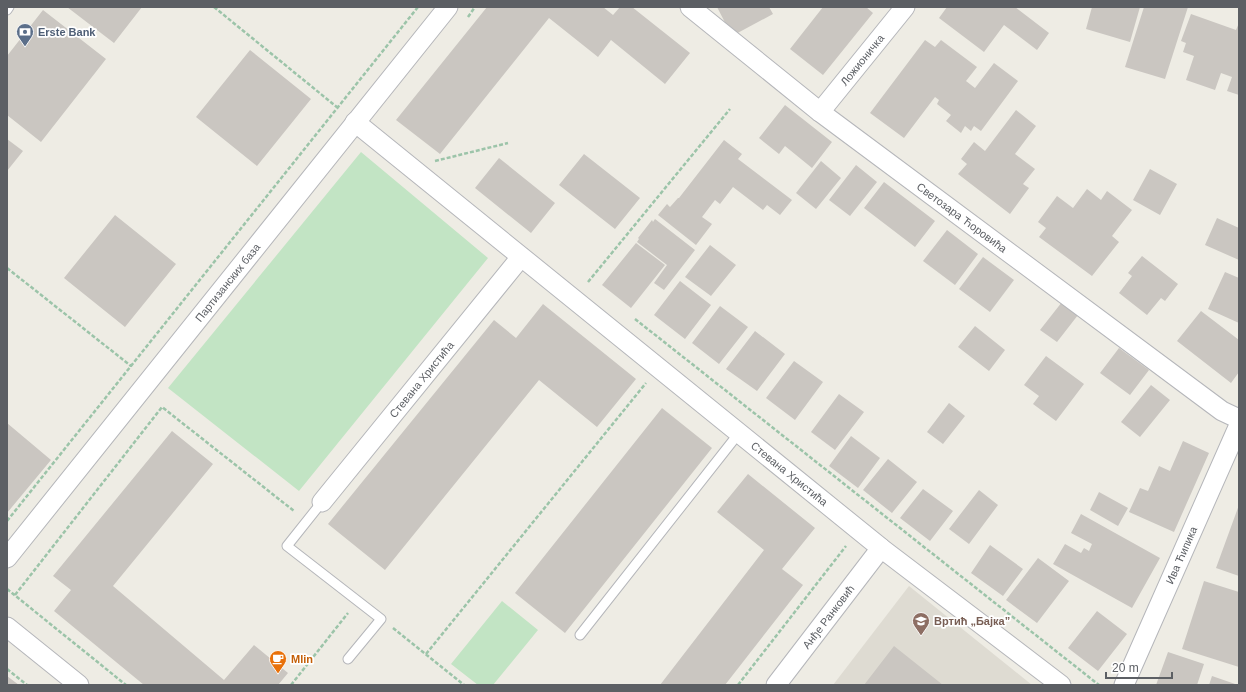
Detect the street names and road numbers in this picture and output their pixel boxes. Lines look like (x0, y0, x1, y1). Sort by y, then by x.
street label: Ложионичка (838, 31, 887, 88)
street label: Светозара Ћоровића (915, 180, 1010, 255)
street label: Партизанских база (193, 240, 263, 324)
street label: Стевана Христића (387, 338, 457, 420)
street label: Стевана Христића (749, 439, 831, 509)
street label: Ива Ћипика (1163, 524, 1200, 586)
street label: Анђе Ранковић (800, 582, 857, 651)

